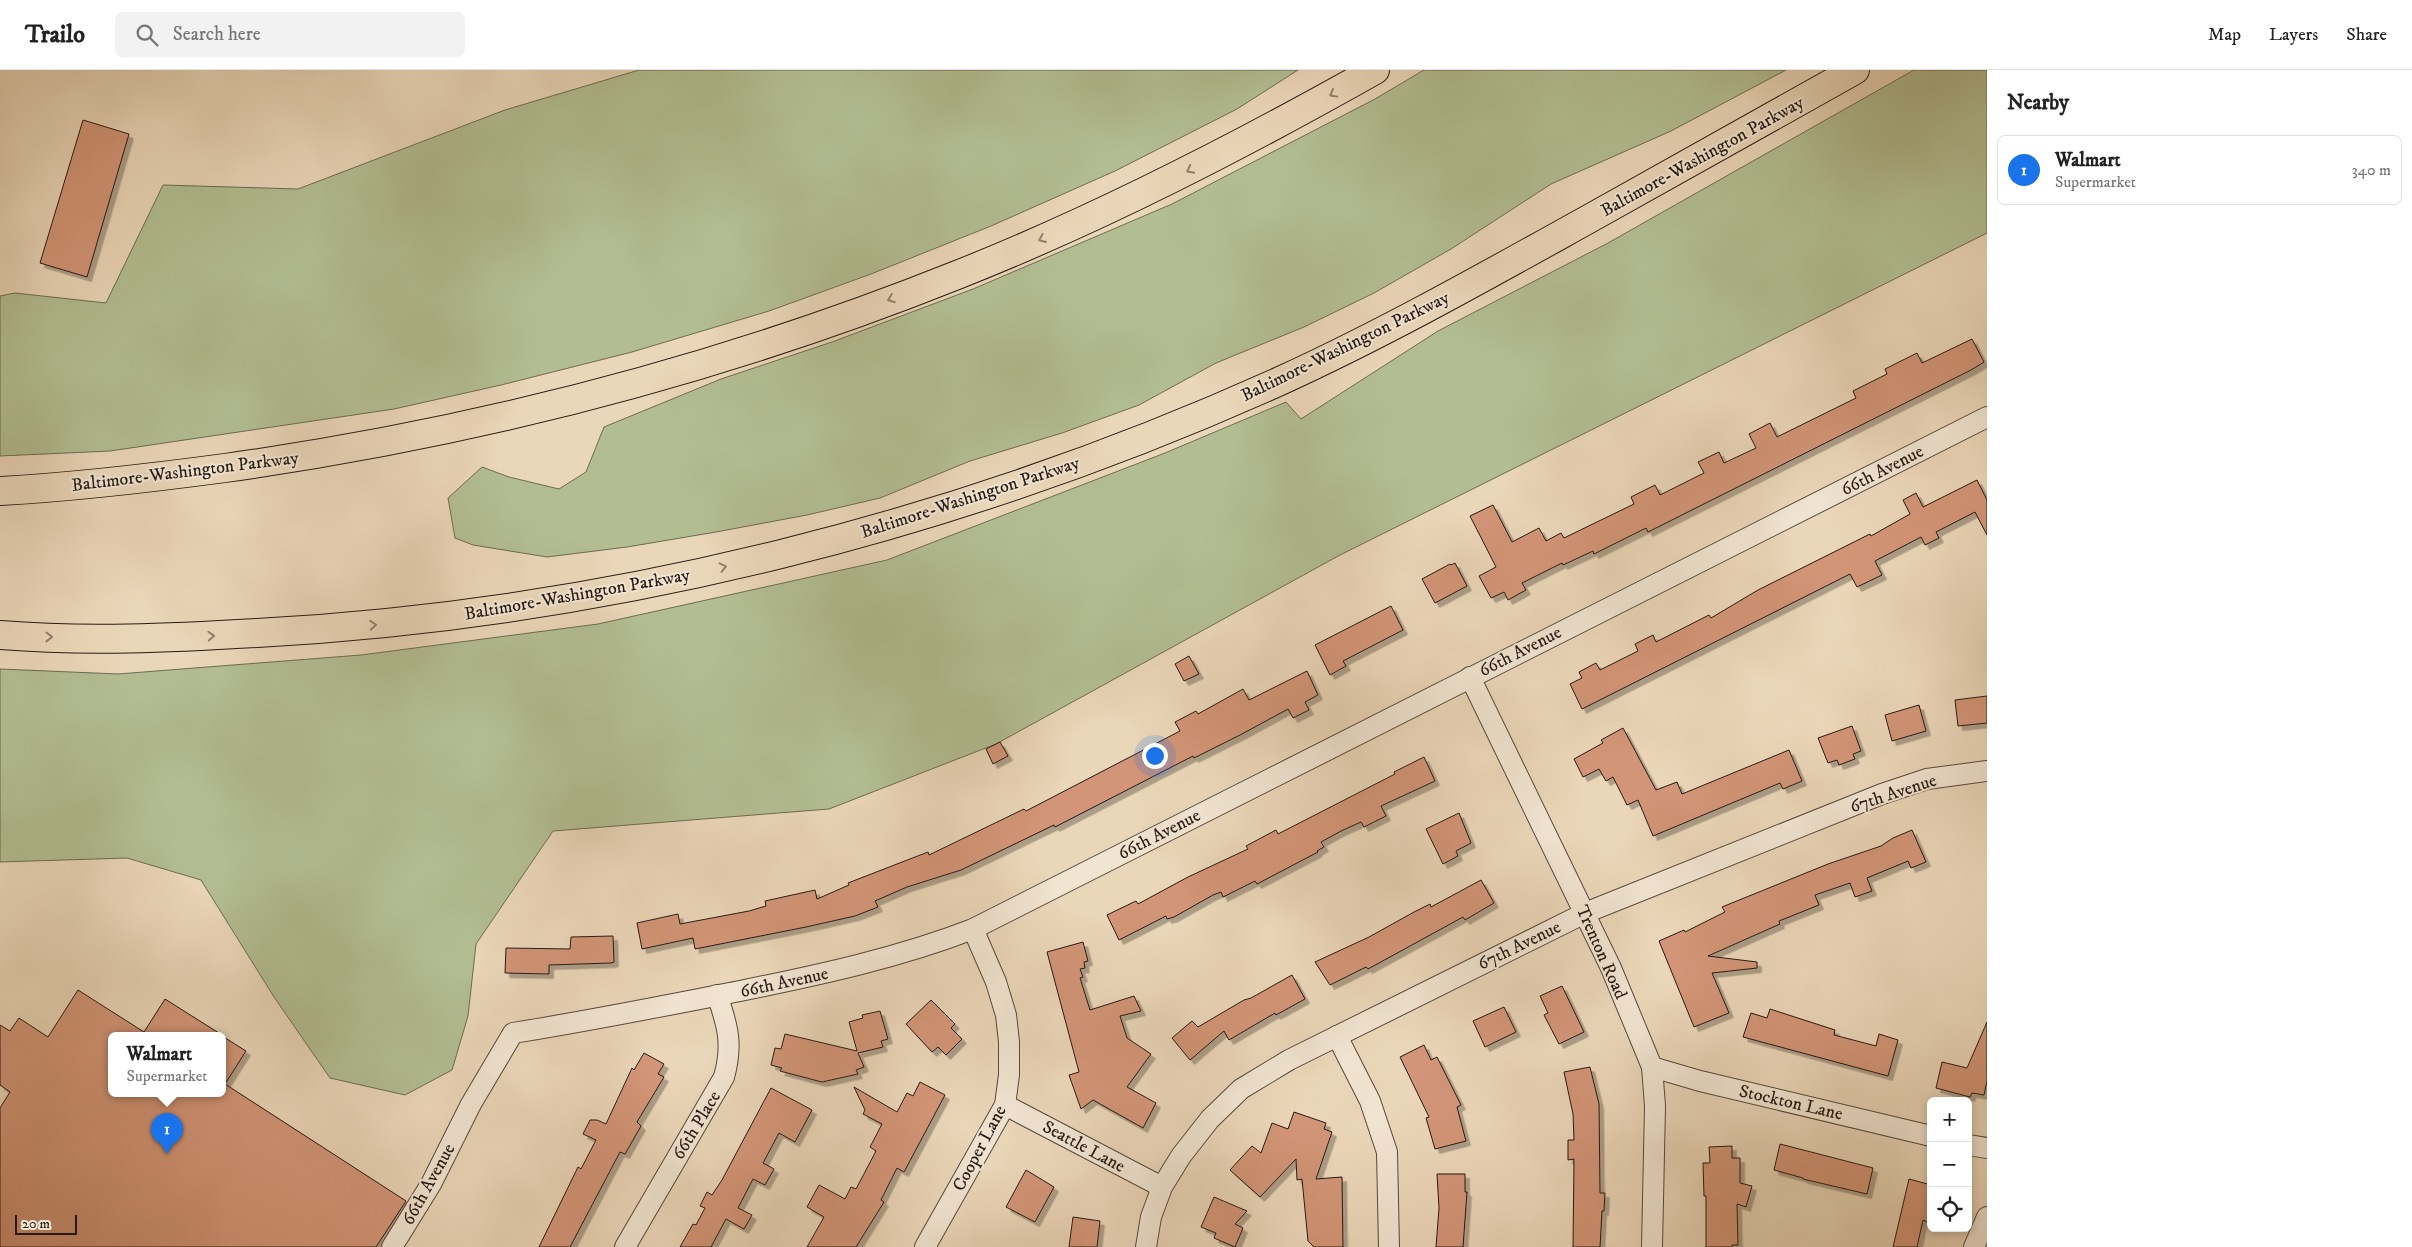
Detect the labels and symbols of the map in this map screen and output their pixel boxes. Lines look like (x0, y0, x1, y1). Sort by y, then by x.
one-way arrow (1329, 88, 1338, 98)
street label: Baltimore-Washington Parkway (1597, 92, 1808, 222)
one-way arrow (1186, 164, 1195, 174)
one-way arrow (1038, 232, 1047, 243)
street label: Baltimore-Washington Parkway (1238, 287, 1453, 407)
one-way arrow (888, 293, 896, 303)
street label: 66th Avenue (1837, 441, 1927, 501)
street label: Baltimore-Washington Parkway (70, 447, 300, 497)
street label: Baltimore-Washington Parkway (858, 452, 1083, 544)
one-way arrow (719, 562, 728, 573)
street label: Baltimore-Washington Parkway (463, 564, 692, 626)
one-way arrow (369, 619, 377, 630)
street label: 66th Avenue (1475, 622, 1565, 682)
one-way arrow (207, 630, 215, 641)
one-way arrow (45, 632, 53, 642)
your location (1142, 743, 1168, 769)
street label: 67th Avenue (1847, 770, 1939, 818)
street label: 66th Avenue (1114, 805, 1204, 865)
street label: Trenton Road (1571, 902, 1632, 1003)
street label: 67th Avenue (1474, 916, 1565, 975)
street label: 66th Avenue (738, 963, 830, 1003)
street label: Stockton Lane (1737, 1080, 1845, 1126)
street label: 66th Place (668, 1087, 726, 1164)
street label: Cooper Lane (948, 1102, 1012, 1195)
pin: 1 (151, 1113, 183, 1154)
street label: Seattle Lane (1039, 1116, 1128, 1178)
street label: 66th Avenue (398, 1140, 460, 1229)
scale bar (15, 1212, 78, 1235)

